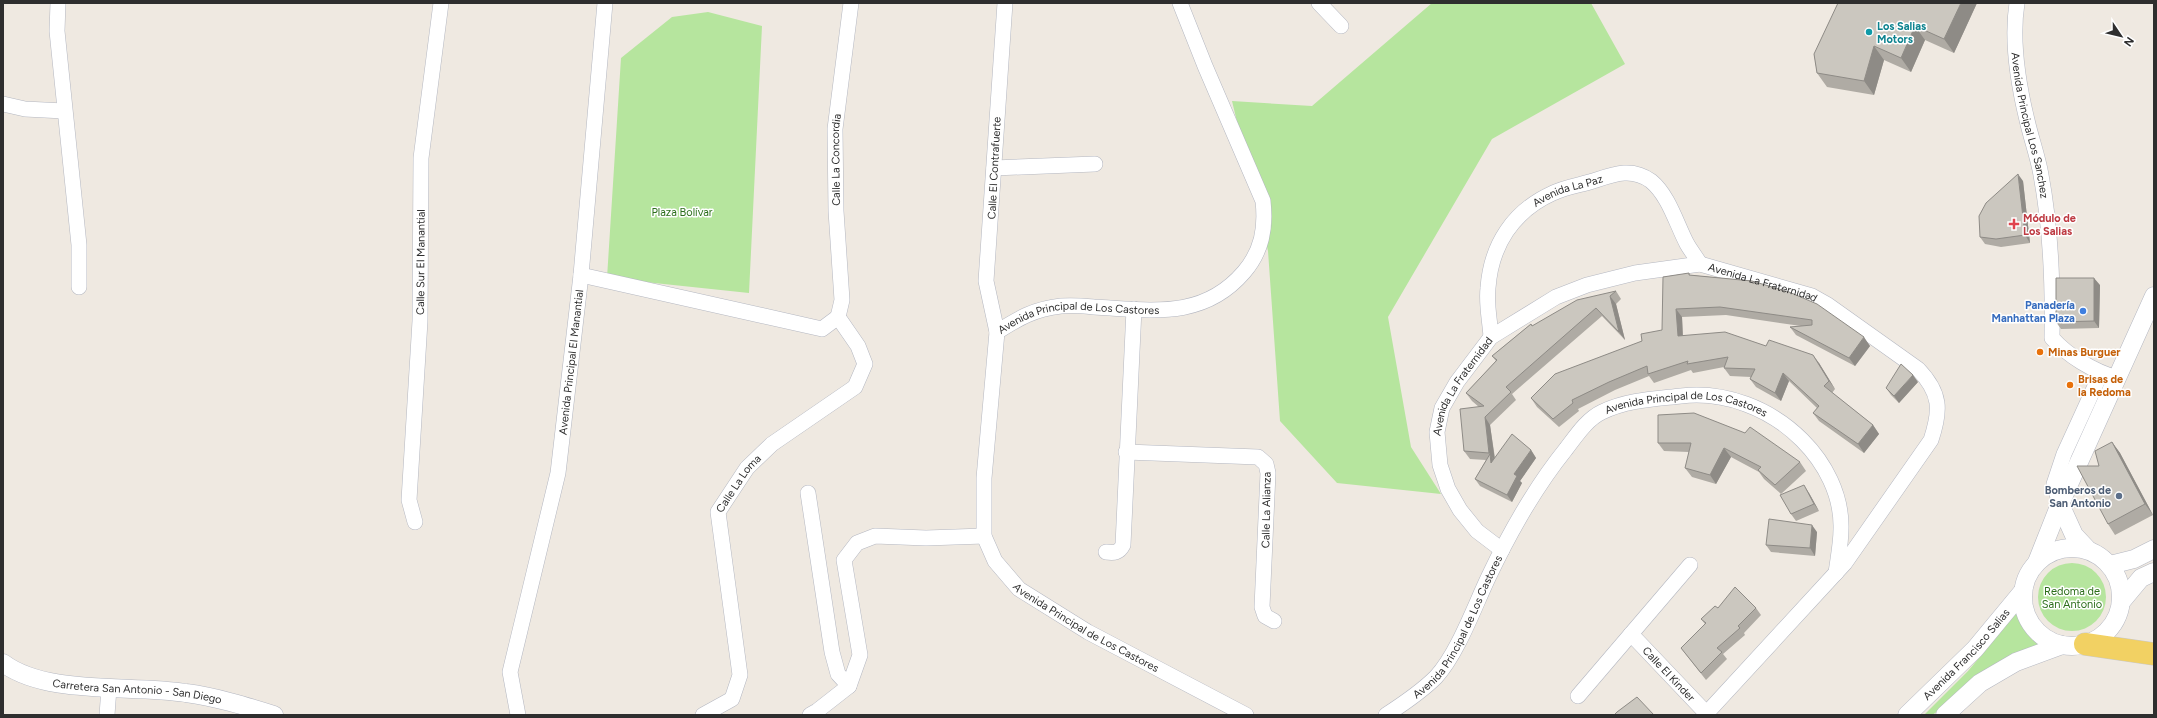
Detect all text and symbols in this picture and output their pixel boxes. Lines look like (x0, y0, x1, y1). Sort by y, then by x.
north arrow (2101, 16, 2141, 56)
place label: Los Salias Motors (1877, 20, 1926, 46)
marker: Los Salias Motors (1864, 27, 1874, 37)
text: N (2121, 34, 2137, 49)
street label: Avenida Principal Los Sanchez (2009, 52, 2051, 199)
street label: Calle La Concordia (829, 113, 844, 206)
street label: Calle El Contrafuerte (985, 116, 1004, 220)
street label: Avenida La Paz (1530, 172, 1604, 210)
park label: Plaza Bolívar (651, 206, 713, 219)
street label: Calle Sur El Manantial (414, 209, 428, 315)
place label: Módulo de Los Salias (2023, 212, 2076, 238)
marker: Módulo de Los Salias (2008, 218, 2020, 230)
street label: Avenida La Fraternidad (1707, 261, 1820, 305)
street label: Avenida Principal El Manantial (556, 289, 586, 436)
place label: Panadería Manhattan Plaza (1992, 299, 2075, 325)
street label: Avenida Principal de Los Castores (996, 300, 1159, 337)
marker: Panadería Manhattan Plaza (2078, 306, 2088, 316)
street label: Avenida La Fraternidad (1430, 335, 1496, 437)
place label: Minas Burguer (2048, 346, 2121, 359)
marker: Minas Burguer (2035, 347, 2045, 357)
place label: Brisas de la Redoma (2078, 373, 2131, 399)
marker: Brisas de la Redoma (2065, 380, 2075, 390)
street label: Avenida Principal de Los Castores (1603, 389, 1769, 420)
street label: Calle La Loma (714, 452, 764, 515)
street label: Calle La Alianza (1259, 472, 1274, 548)
place label: Bomberos de San Antonio (2045, 484, 2112, 510)
marker: Bomberos de San Antonio (2114, 491, 2124, 501)
street label: Avenida Principal de Los Castores (1410, 553, 1505, 701)
street label: Avenida Principal de Los Castores (1010, 581, 1161, 675)
park label: Redoma de San Antonio (2042, 585, 2102, 611)
street label: Avenida Francisco Salias (1921, 606, 2013, 703)
street label: Calle El Kinder (1640, 644, 1698, 704)
street label: Carretera San Antonio - San Diego (52, 677, 223, 707)

